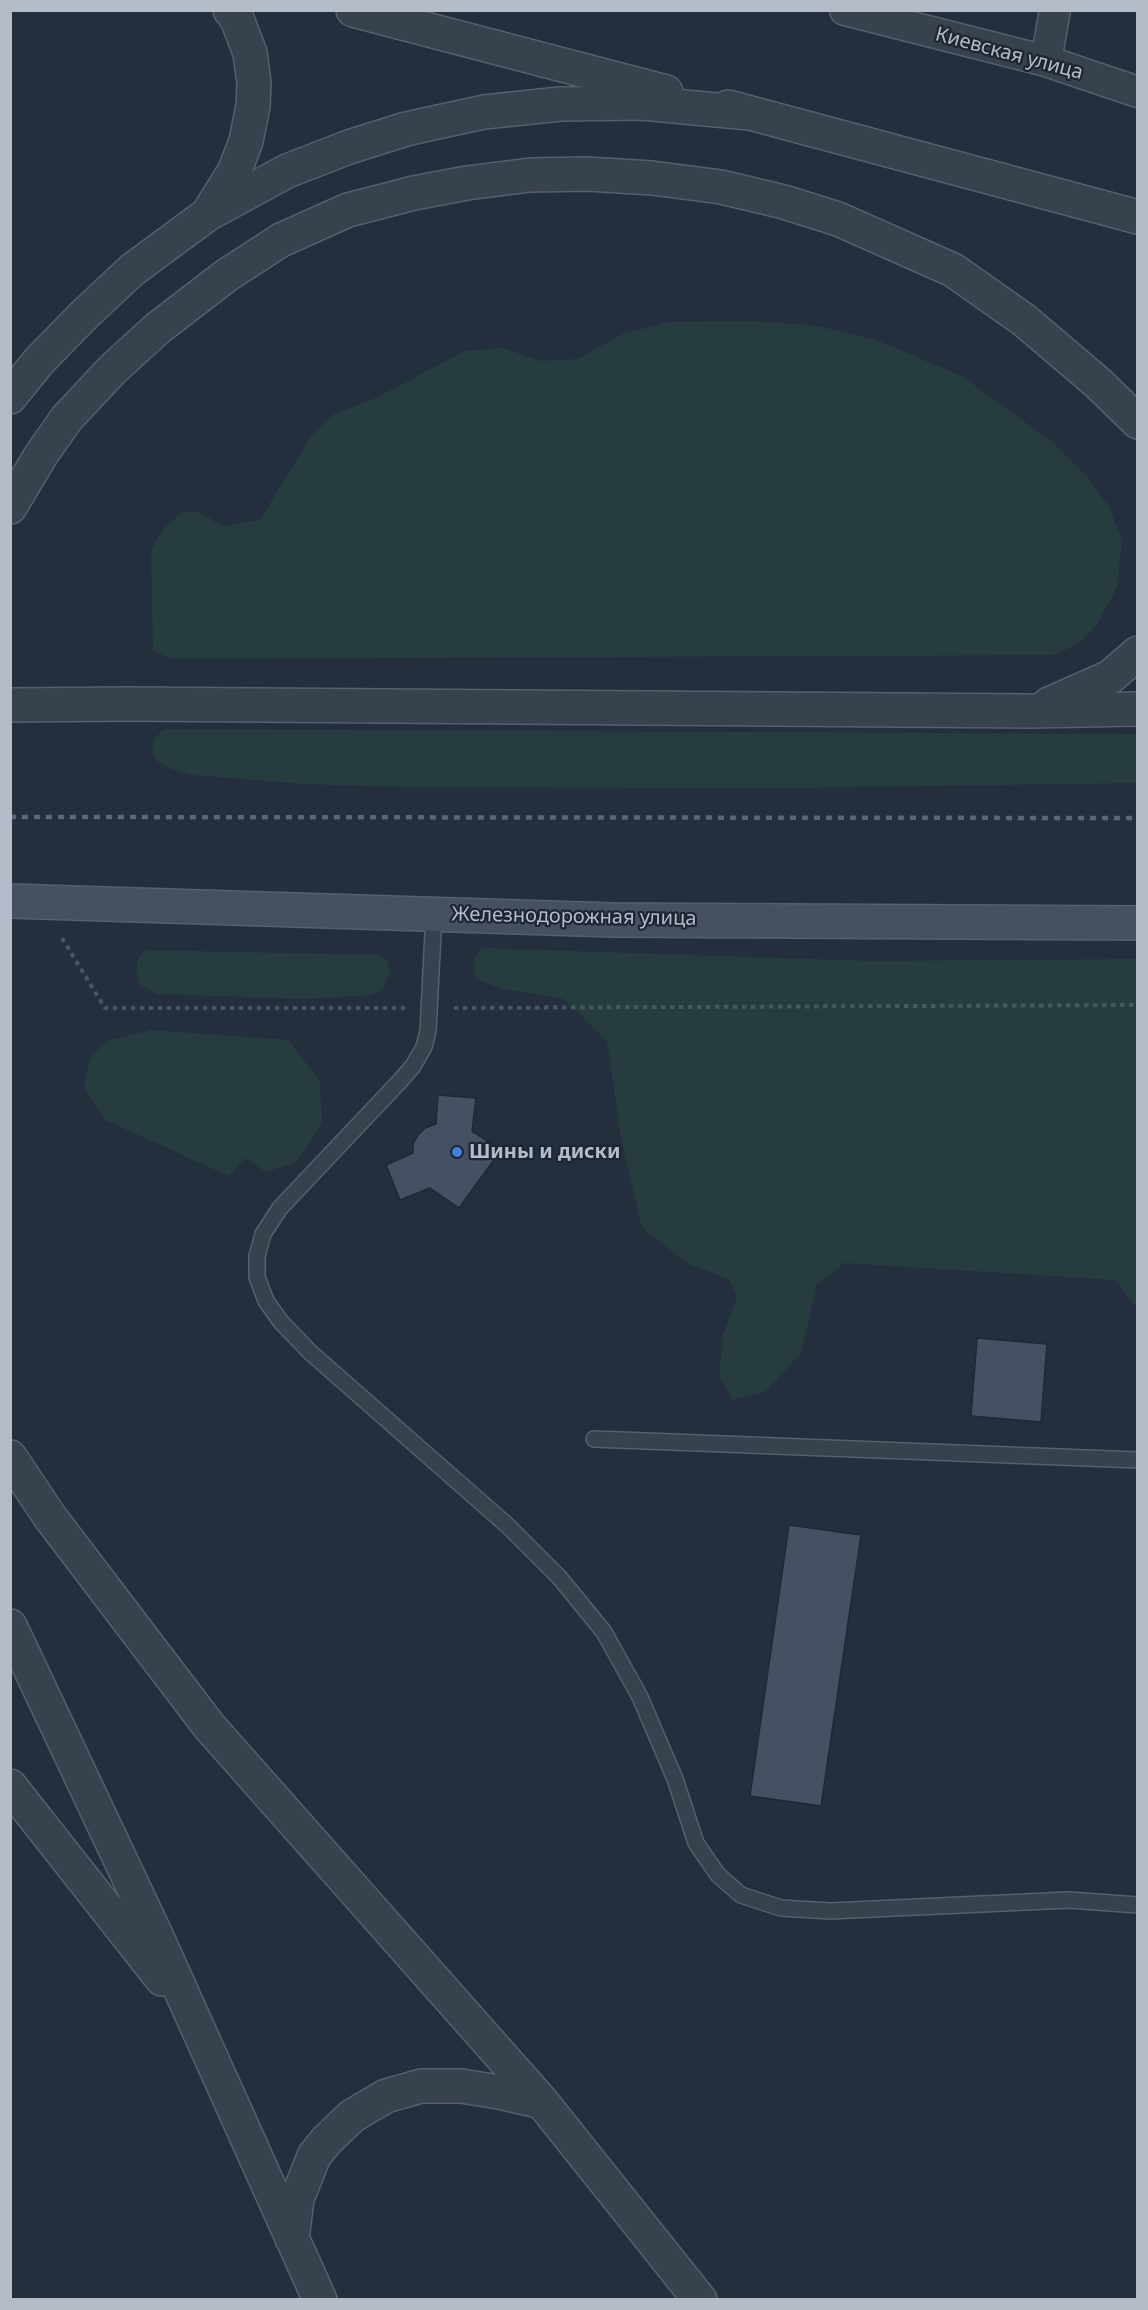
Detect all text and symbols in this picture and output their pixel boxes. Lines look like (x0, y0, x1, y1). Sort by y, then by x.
street label: Киевская улица (933, 23, 1085, 85)
street label: Железнодорожная улица (451, 903, 697, 931)
place label: Шины и диски (469, 1140, 620, 1164)
marker: Шины и диски (450, 1145, 464, 1159)

